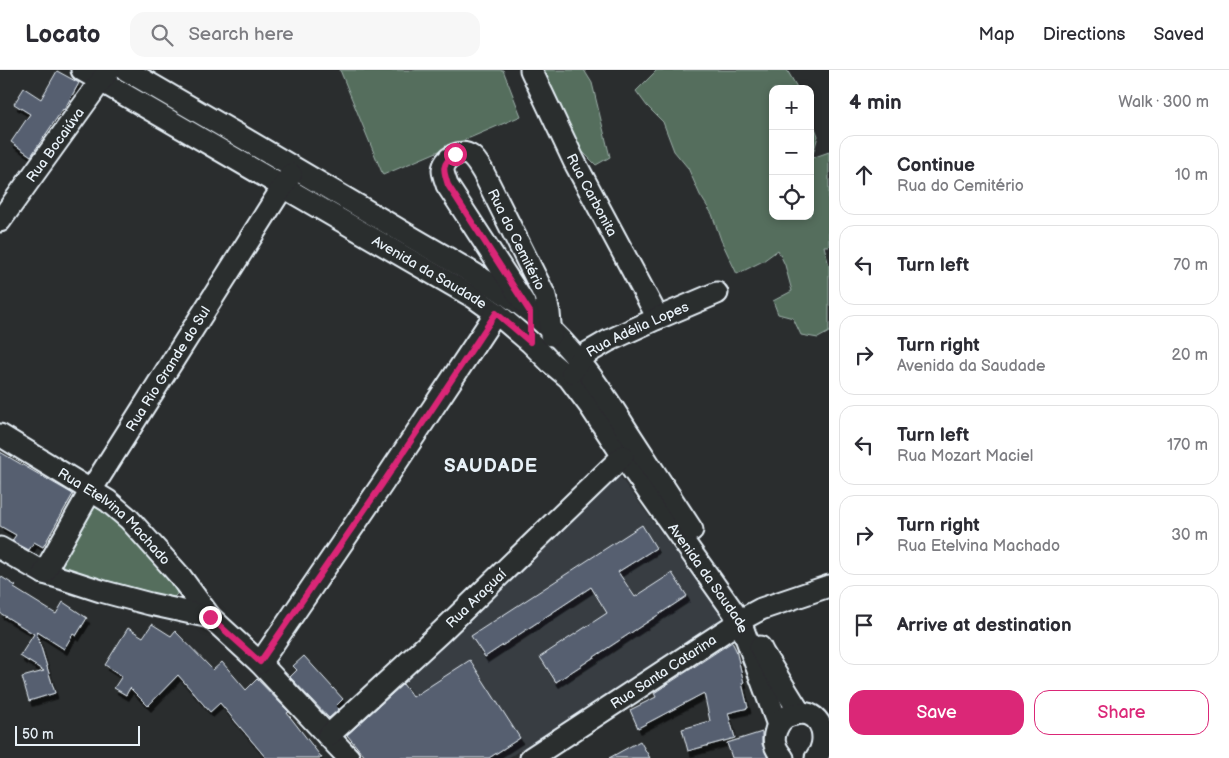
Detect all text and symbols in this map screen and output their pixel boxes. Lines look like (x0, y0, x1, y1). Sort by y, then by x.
search box (130, 12, 480, 57)
text: Locato (25, 20, 100, 49)
icon: search (148, 21, 176, 49)
text: Search here (188, 23, 294, 46)
text: Map (979, 24, 1015, 45)
text: Directions (1043, 24, 1125, 45)
text: Saved (1153, 24, 1204, 45)
map controls (769, 85, 814, 220)
button: + (769, 85, 814, 130)
text: 4 min (849, 90, 902, 115)
text: Walk · 300 m (1118, 93, 1209, 112)
street label: Rua Bocaiúva (23, 104, 88, 186)
button: − (769, 130, 814, 175)
route start (444, 143, 467, 166)
street label: Rua Carbonita (563, 151, 621, 239)
text: Continue (897, 154, 975, 177)
icon: ahead (850, 161, 878, 189)
text: 10 m (1175, 166, 1208, 185)
button: locate (769, 175, 814, 220)
text: Rua do Cemitério (897, 177, 1024, 196)
street label: Rua do Cemitério (484, 186, 549, 293)
street label: Avenida da Saudade (369, 232, 490, 313)
icon: left (850, 251, 878, 279)
text: Turn left (897, 254, 969, 277)
text: 70 m (1173, 256, 1208, 275)
street label: Rua Adélia Lopes (583, 298, 691, 361)
street label: Rua Rio Grande do Sul (122, 303, 214, 435)
text: Turn right (897, 334, 980, 357)
icon: right (850, 341, 878, 369)
text: 20 m (1172, 346, 1208, 365)
text: Avenida da Saudade (897, 357, 1045, 376)
text: Turn left (897, 424, 969, 447)
icon: left (850, 431, 878, 459)
text: 170 m (1167, 436, 1208, 455)
text: Rua Mozart Maciel (897, 447, 1033, 466)
district label: SAUDADE (444, 455, 538, 478)
street label: Rua Etelvina Machado (55, 464, 174, 568)
text: Turn right (897, 514, 980, 537)
street label: Avenida da Saudade (664, 520, 752, 635)
icon: right (850, 521, 878, 549)
text: 30 m (1171, 526, 1208, 545)
text: Rua Etelvina Machado (897, 537, 1060, 556)
street label: Rua Araçuaí (442, 565, 510, 632)
route end (199, 606, 222, 629)
icon: arrive (850, 611, 878, 639)
text: Arrive at destination (897, 614, 1072, 637)
street label: Rua Santa Catarina (607, 631, 720, 713)
button: Save (849, 690, 1024, 735)
button: Share (1034, 690, 1209, 735)
scale bar (15, 723, 140, 746)
text: 50 m (22, 726, 54, 743)

